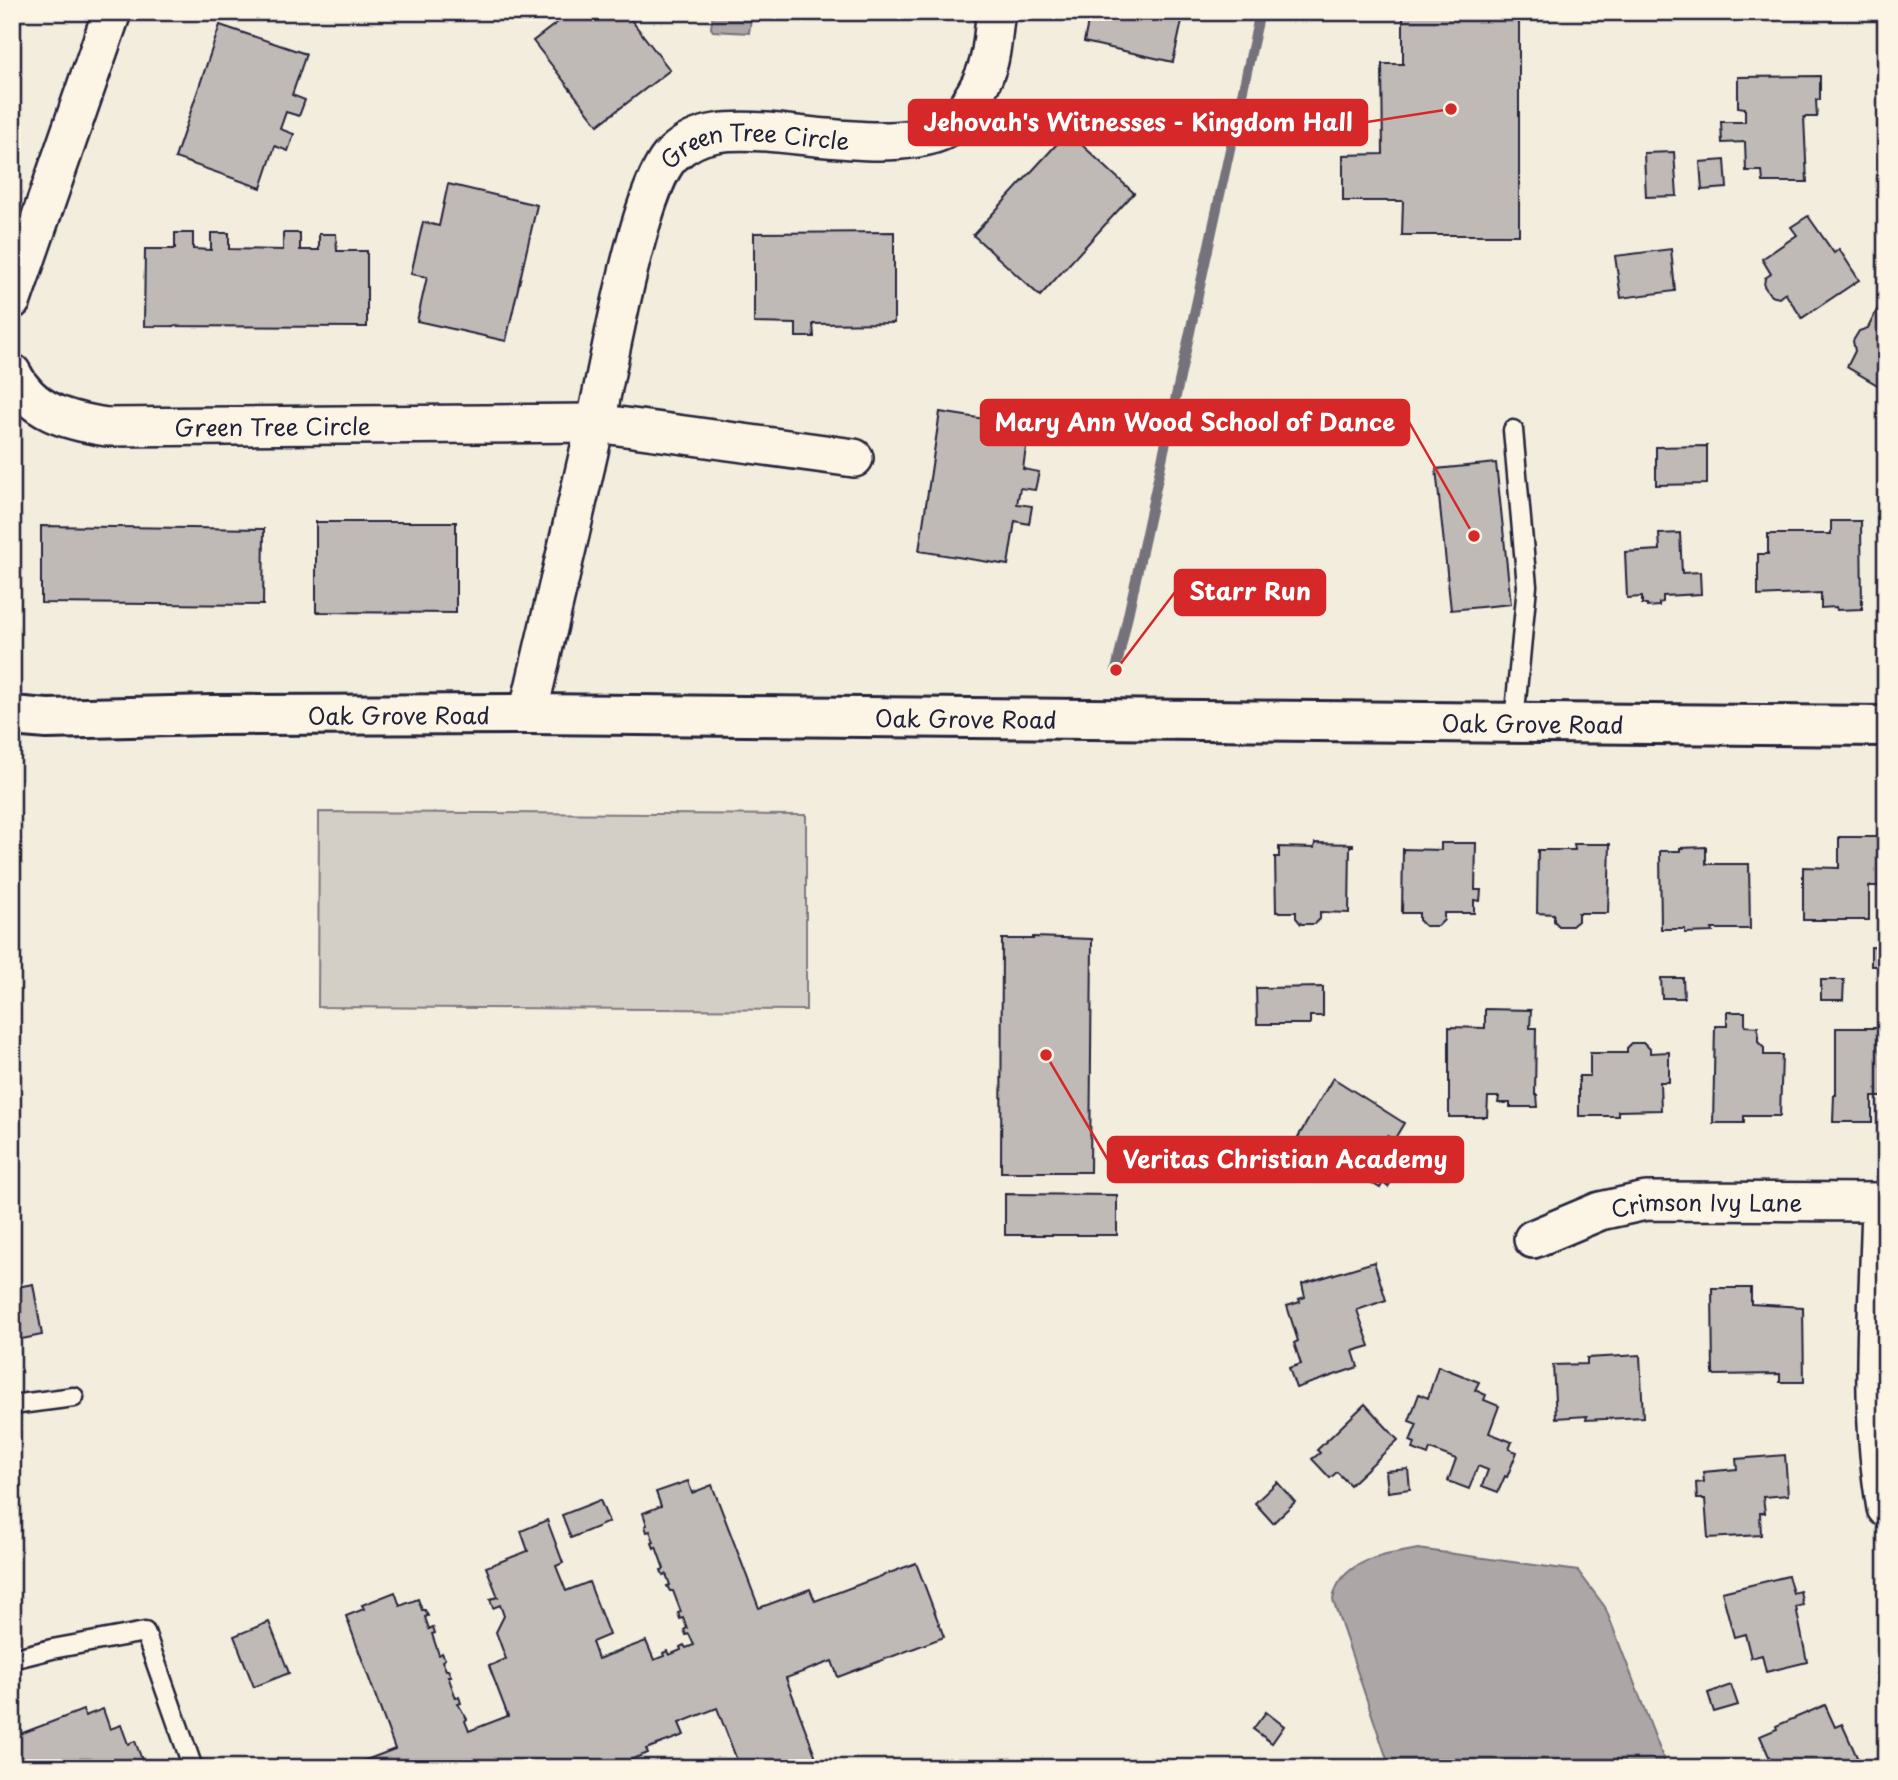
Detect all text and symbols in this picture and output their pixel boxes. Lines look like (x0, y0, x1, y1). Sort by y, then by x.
callout: Jehovah's Witnesses - Kingdom Hall (909, 100, 1367, 145)
text: Jehovah's Witnesses - Kingdom Hall (923, 103, 1353, 139)
street label: Green Tree Circle (651, 113, 851, 176)
callout: Mary Ann Wood School of Dance (981, 400, 1409, 445)
text: Mary Ann Wood School of Dance (995, 403, 1395, 439)
street label: Green Tree Circle (174, 407, 371, 444)
callout: Starr Run (1175, 570, 1325, 615)
text: Starr Run (1189, 572, 1311, 608)
street label: Oak Grove Road (308, 697, 490, 732)
street label: Oak Grove Road (875, 700, 1057, 736)
street label: Oak Grove Road (1442, 705, 1624, 741)
callout: Veritas Christian Academy (1108, 1137, 1463, 1182)
text: Veritas Christian Academy (1123, 1140, 1447, 1176)
street label: Crimson Ivy Lane (1607, 1183, 1802, 1226)

